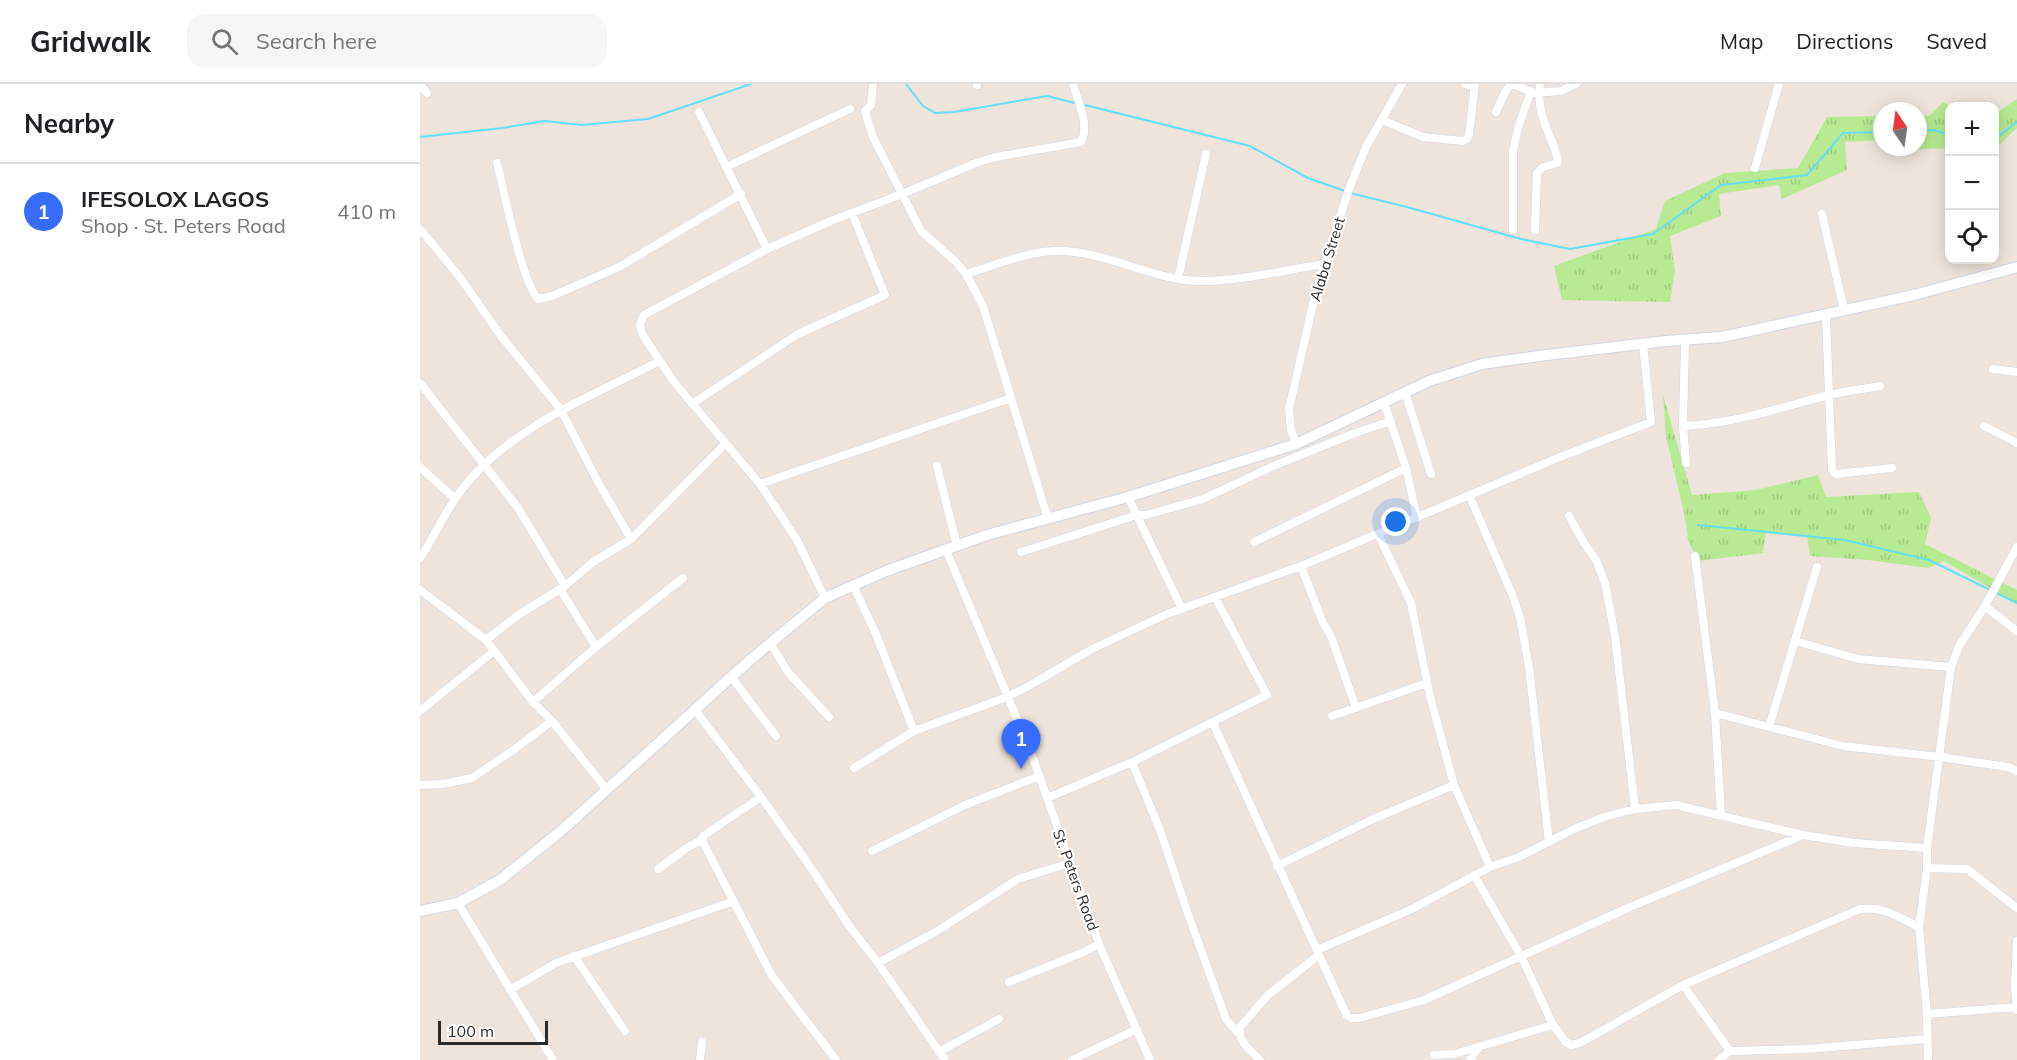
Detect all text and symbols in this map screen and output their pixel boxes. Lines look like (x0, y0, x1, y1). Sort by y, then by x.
search box (187, 14, 607, 68)
text: Gridwalk (30, 24, 151, 59)
icon: search (208, 25, 241, 58)
text: Search here (256, 27, 377, 55)
text: Map (1720, 28, 1763, 54)
text: Directions (1796, 28, 1893, 54)
text: Saved (1926, 28, 1987, 54)
north arrow (1873, 102, 1927, 156)
map controls (1945, 102, 1999, 264)
button: + (1945, 102, 1999, 156)
text: Nearby (24, 107, 114, 140)
button: − (1945, 156, 1999, 210)
text: IFESOLOX LAGOS (81, 185, 269, 213)
text: 1 (38, 199, 50, 224)
text: 410 m (337, 199, 396, 224)
button: locate (1945, 210, 1999, 264)
text: Shop · St. Peters Road (81, 213, 286, 238)
street label: Alaba Street (1305, 215, 1349, 303)
your location (1381, 507, 1410, 536)
pin: 1 (1002, 720, 1040, 769)
street label: St. Peters Road (1049, 827, 1103, 933)
scale bar (438, 1018, 548, 1046)
text: 100 m (447, 1021, 494, 1041)

